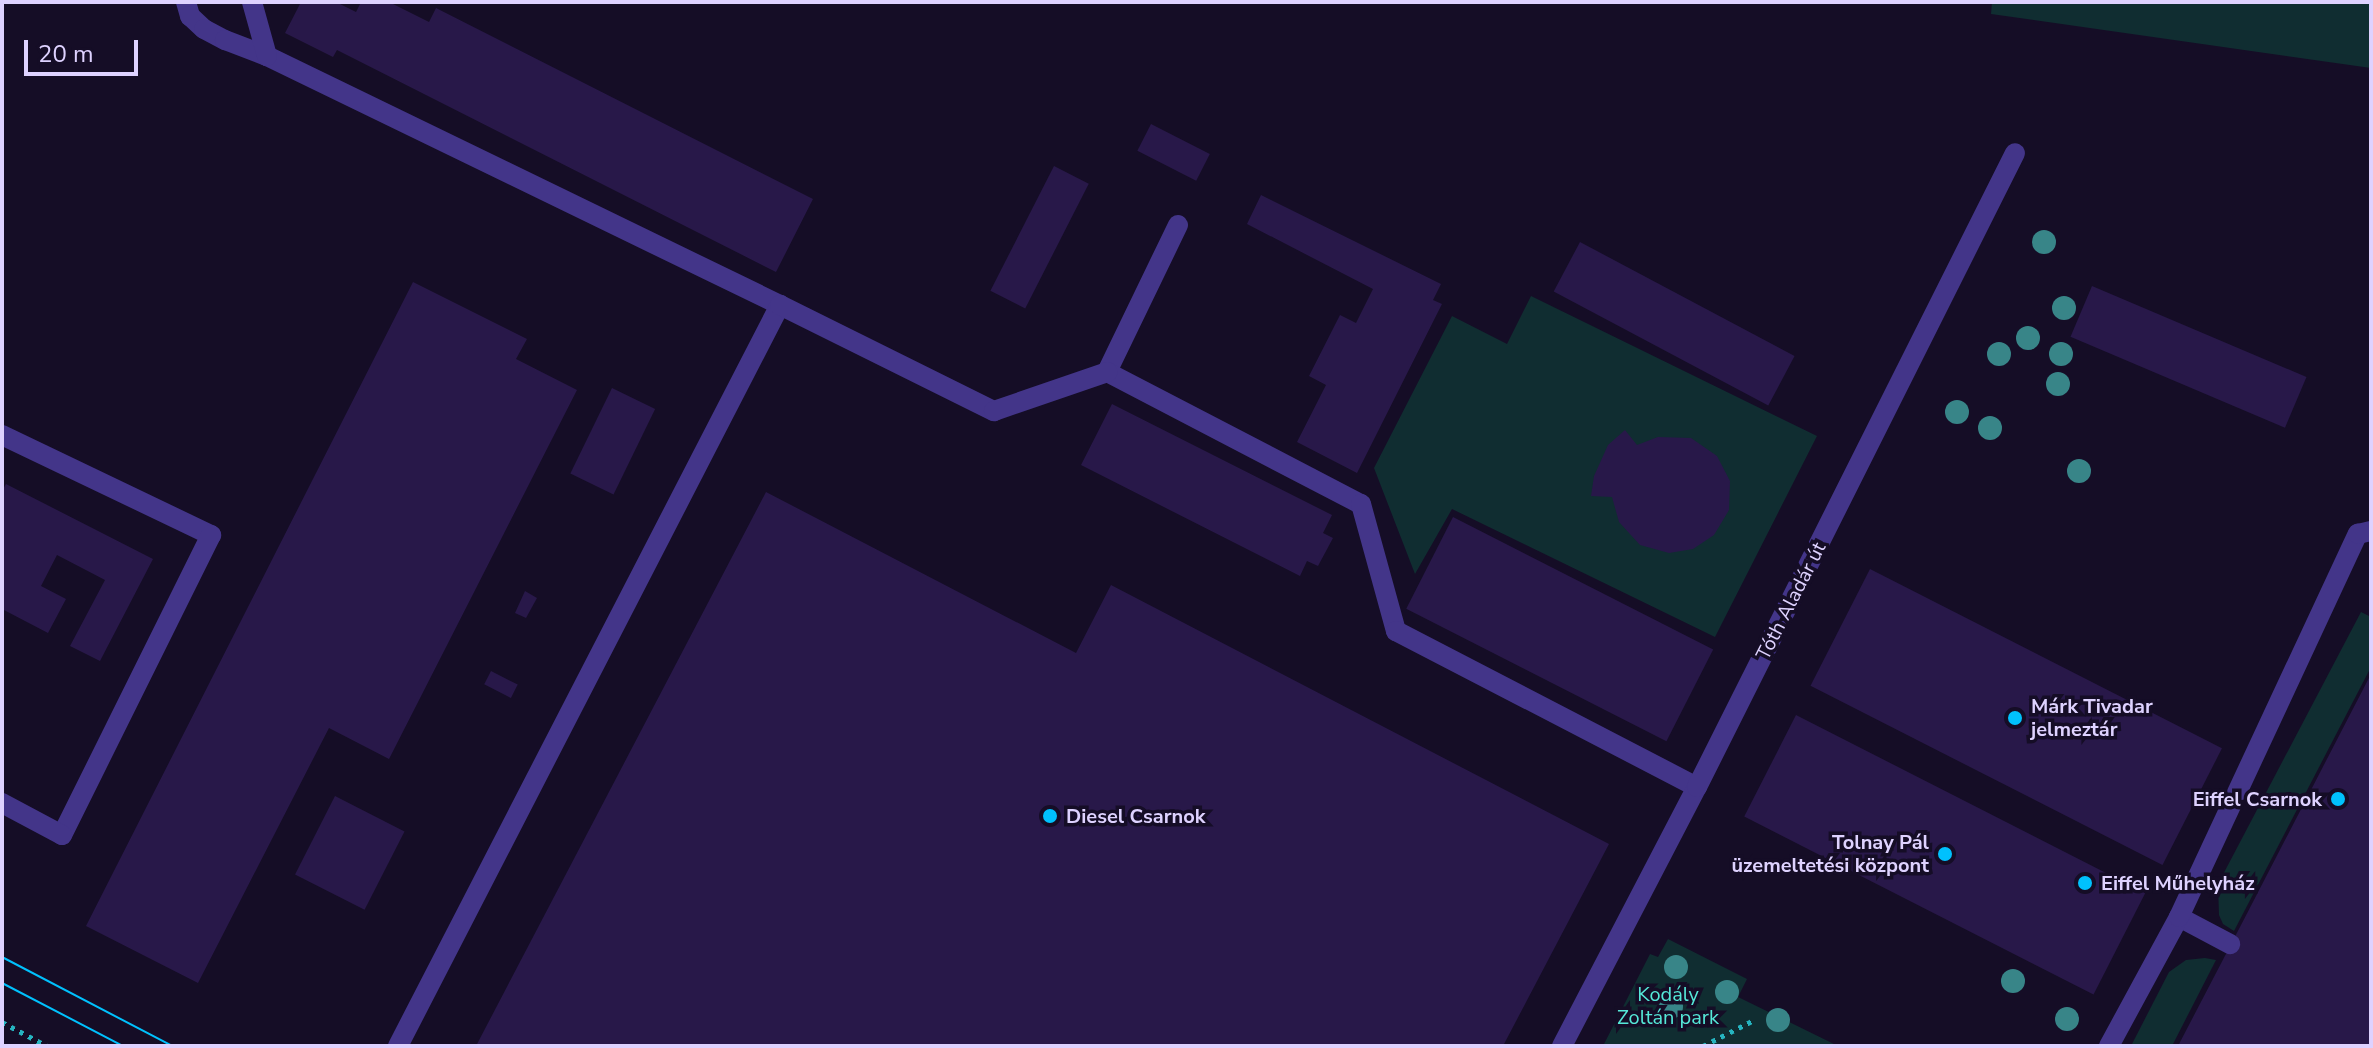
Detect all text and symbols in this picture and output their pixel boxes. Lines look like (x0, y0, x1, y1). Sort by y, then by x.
scale bar (28, 24, 142, 74)
text: 20 m (38, 38, 94, 70)
street label: Tóth Aladár út (1751, 538, 1831, 664)
place label: Márk Tivadar jelmeztár (2031, 694, 2153, 741)
marker: Márk Tivadar jelmeztár (2006, 709, 2024, 727)
place label: Eiffel Csarnok (2193, 787, 2322, 811)
marker: Eiffel Csarnok (2329, 790, 2347, 808)
place label: Diesel Csarnok (1066, 804, 1205, 828)
marker: Diesel Csarnok (1041, 807, 1059, 825)
place label: Tolnay Pál üzemeltetési központ (1731, 830, 1929, 877)
marker: Tolnay Pál üzemeltetési központ (1936, 845, 1954, 863)
place label: Eiffel Műhelyház (2101, 871, 2255, 895)
marker: Eiffel Műhelyház (2076, 874, 2094, 892)
park label: Kodály Zoltán park (1617, 983, 1719, 1030)

